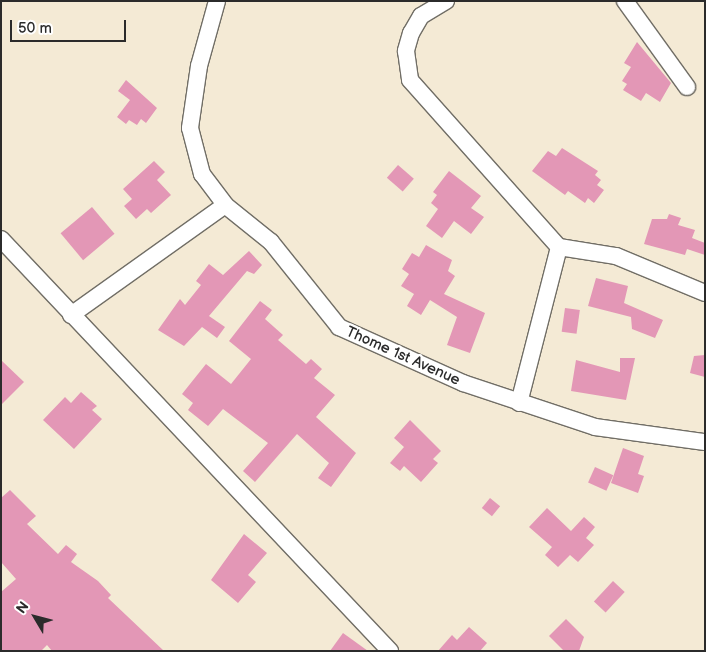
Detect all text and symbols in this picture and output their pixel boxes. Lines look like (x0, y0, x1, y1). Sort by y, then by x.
scale bar (12, 10, 129, 42)
text: 50 m (18, 19, 52, 38)
street label: Thome 1st Avenue (343, 323, 463, 389)
north arrow (10, 592, 60, 642)
text: N (13, 598, 33, 617)

